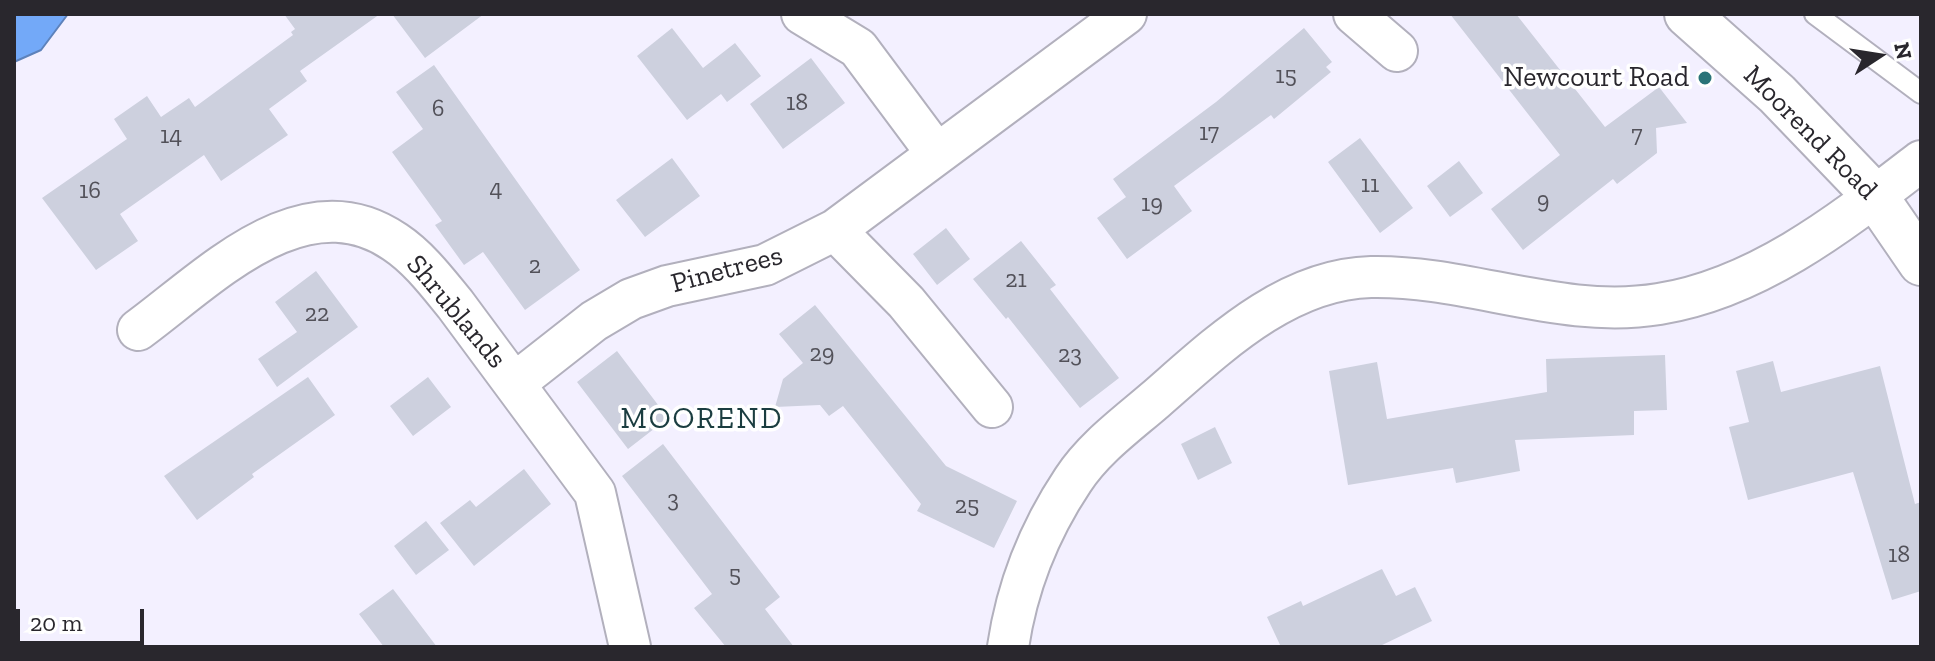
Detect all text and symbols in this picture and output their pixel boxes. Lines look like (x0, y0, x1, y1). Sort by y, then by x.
north arrow (1839, 16, 1919, 96)
text: N (1888, 40, 1918, 62)
street label: Moorend Road (1736, 59, 1884, 207)
place label: Newcourt Road (1503, 61, 1689, 95)
house number: 15 (1275, 62, 1297, 90)
marker: Newcourt Road (1696, 69, 1714, 87)
house number: 18 (786, 89, 808, 117)
house number: 6 (432, 95, 444, 123)
house number: 17 (1199, 119, 1219, 147)
house number: 7 (1631, 121, 1643, 149)
house number: 14 (160, 122, 182, 150)
house number: 11 (1361, 171, 1379, 199)
house number: 4 (490, 175, 502, 203)
house number: 16 (79, 177, 101, 205)
house number: 9 (1537, 187, 1549, 215)
house number: 19 (1141, 190, 1163, 218)
street label: Pinetrees (668, 239, 786, 301)
street label: Shrublands (399, 248, 513, 376)
house number: 2 (529, 252, 541, 280)
house number: 21 (1005, 266, 1027, 294)
house number: 22 (305, 300, 329, 328)
house number: 29 (809, 340, 835, 368)
house number: 23 (1058, 341, 1082, 369)
district label: MOOREND (621, 401, 783, 437)
house number: 3 (667, 486, 679, 514)
house number: 25 (955, 492, 979, 520)
house number: 18 (1888, 541, 1910, 569)
house number: 5 (729, 561, 741, 589)
scale bar (20, 593, 148, 643)
text: 20 m (30, 608, 82, 637)

